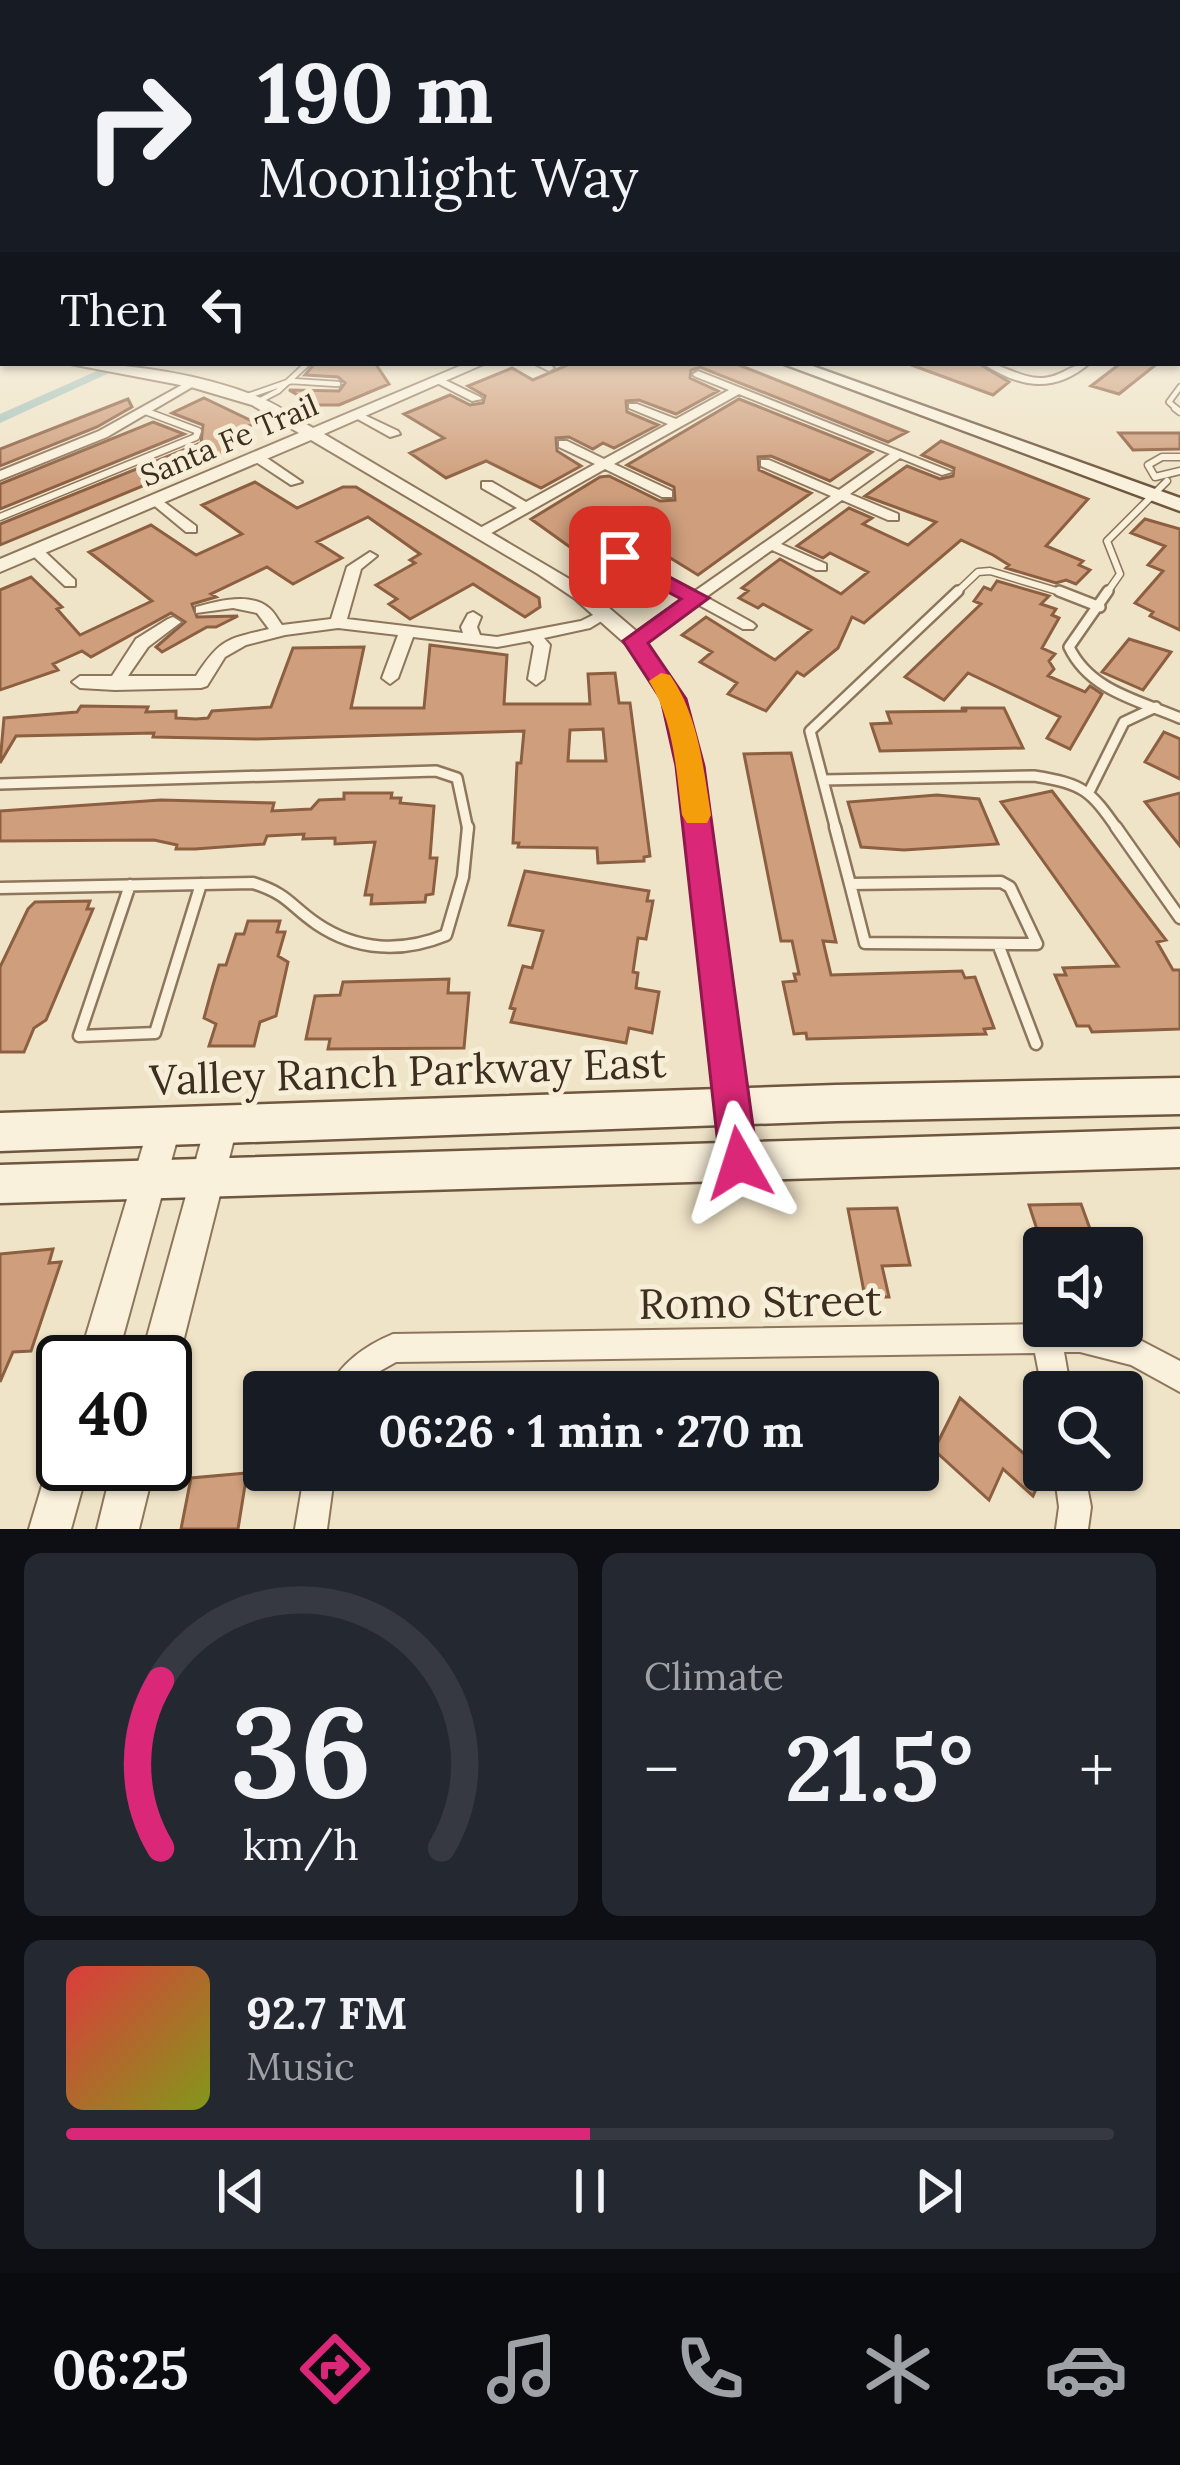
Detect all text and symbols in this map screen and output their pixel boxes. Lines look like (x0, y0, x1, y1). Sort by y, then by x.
text: 190 m (258, 38, 493, 146)
icon: right (60, 48, 216, 204)
text: Moonlight Way (258, 143, 639, 212)
icon: left (191, 276, 257, 342)
text: Then (60, 281, 167, 338)
street label: Santa Fe Trail (135, 386, 323, 494)
pin (569, 506, 671, 608)
icon: arrive (587, 524, 653, 590)
street label: Valley Ranch Parkway East (148, 1035, 668, 1107)
position arrow (676, 1100, 802, 1226)
map controls (1023, 1227, 1143, 1491)
button: sound (1023, 1227, 1143, 1347)
street label: Romo Street (638, 1273, 883, 1331)
speed limit sign: 40 (36, 1335, 192, 1491)
button: search (1023, 1371, 1143, 1491)
text: 06:26 · 1 min · 270 m (378, 1402, 804, 1459)
text: Climate (644, 1651, 784, 1701)
text: 36 (230, 1671, 372, 1831)
text: 21.5° (785, 1710, 973, 1826)
text: − (644, 1727, 679, 1811)
text: + (1079, 1727, 1114, 1811)
text: km/h (243, 1816, 359, 1871)
text: 92.7 FM (246, 1984, 407, 2041)
text: Music (246, 2041, 355, 2091)
icon: previous (208, 2158, 274, 2224)
icon: pause (557, 2158, 623, 2224)
icon: next (906, 2158, 972, 2224)
icon: directions (293, 2327, 377, 2411)
icon: music (480, 2327, 564, 2411)
icon: phone (668, 2327, 752, 2411)
icon: climate (856, 2327, 940, 2411)
icon: car (1044, 2327, 1128, 2411)
text: 06:25 (52, 2335, 189, 2404)

